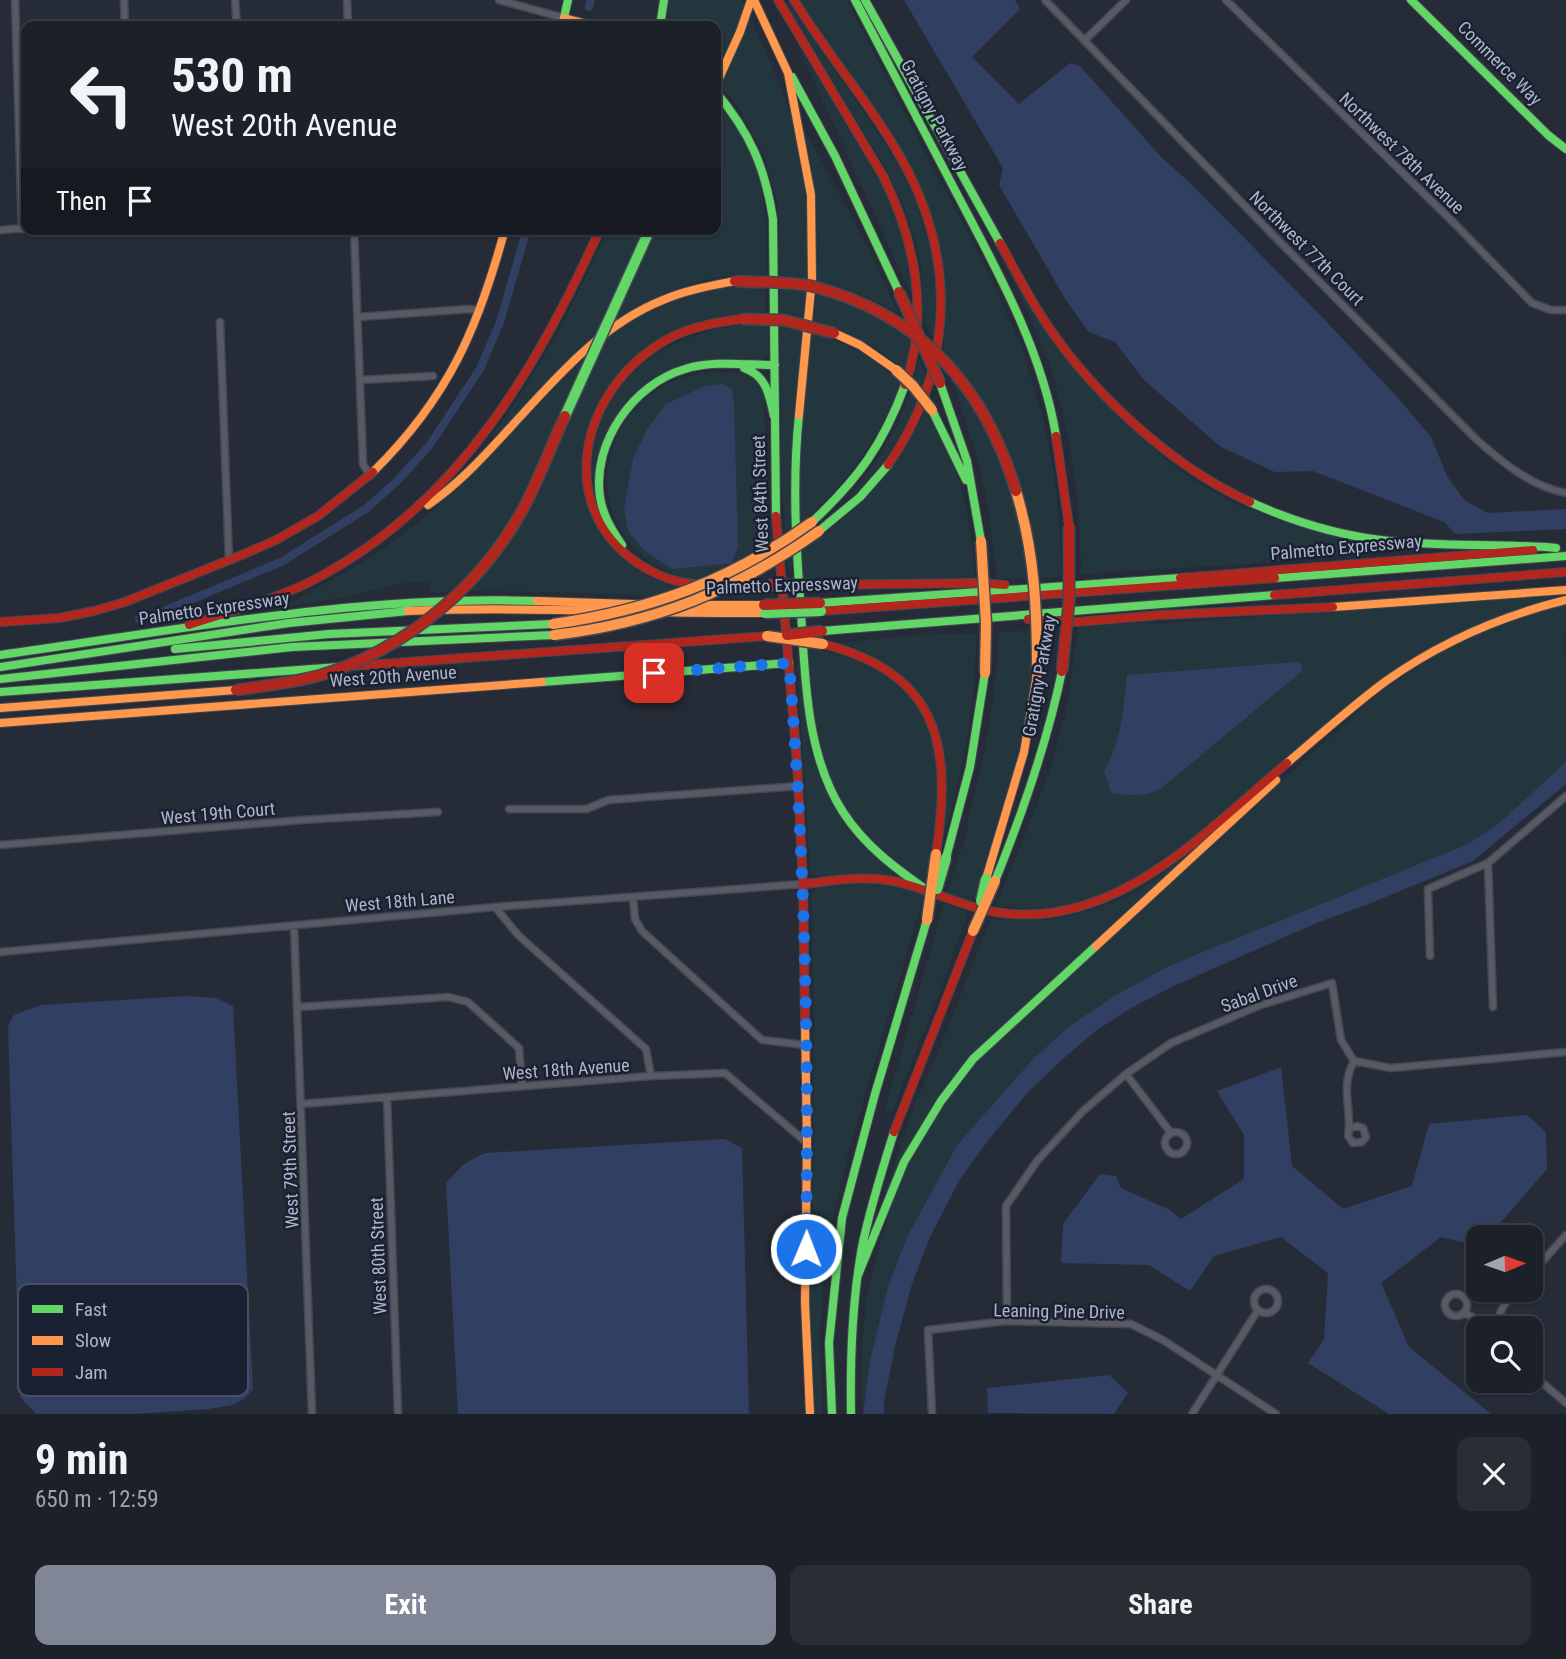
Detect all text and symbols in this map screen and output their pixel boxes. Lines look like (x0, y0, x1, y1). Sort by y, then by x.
street label: Commerce Way (1454, 17, 1547, 110)
text: 530 m (171, 47, 293, 104)
icon: left (56, 49, 147, 140)
street label: Gratigny Parkway (897, 56, 973, 175)
street label: Northwest 78th Avenue (1335, 88, 1469, 218)
text: West 20th Avenue (171, 106, 397, 144)
icon: arrive (121, 182, 159, 220)
text: Then (56, 186, 107, 216)
street label: Northwest 77th Court (1245, 186, 1369, 310)
street label: West 84th Street (747, 435, 773, 553)
street label: Palmetto Expressway (1269, 530, 1423, 564)
street label: Palmetto Expressway (706, 572, 859, 598)
street label: Palmetto Expressway (137, 587, 291, 629)
street label: Gratigny Parkway (1018, 613, 1060, 738)
pin (624, 643, 684, 703)
icon: arrive (635, 654, 673, 692)
street label: West 20th Avenue (329, 661, 457, 691)
street label: West 19th Court (160, 798, 276, 828)
street label: West 18th Lane (344, 886, 456, 916)
street label: Sabal Drive (1218, 970, 1300, 1016)
street label: West 18th Avenue (502, 1054, 630, 1084)
street label: West 79th Street (277, 1111, 303, 1229)
street label: West 80th Street (365, 1197, 391, 1315)
position arrow (769, 1212, 843, 1286)
north arrow (1466, 1225, 1544, 1302)
map controls (1466, 1225, 1543, 1393)
legend (18, 1284, 248, 1396)
text: Fast (75, 1298, 107, 1321)
street label: Leaning Pine Drive (993, 1299, 1125, 1323)
button: search (1466, 1316, 1543, 1393)
text: Slow (75, 1329, 111, 1352)
text: Jam (75, 1361, 108, 1384)
text: 9 min (35, 1435, 128, 1484)
button: close (1457, 1437, 1531, 1511)
text: 650 m · 12:59 (35, 1486, 159, 1513)
button: Exit (35, 1565, 776, 1645)
button: Share (790, 1565, 1531, 1645)

